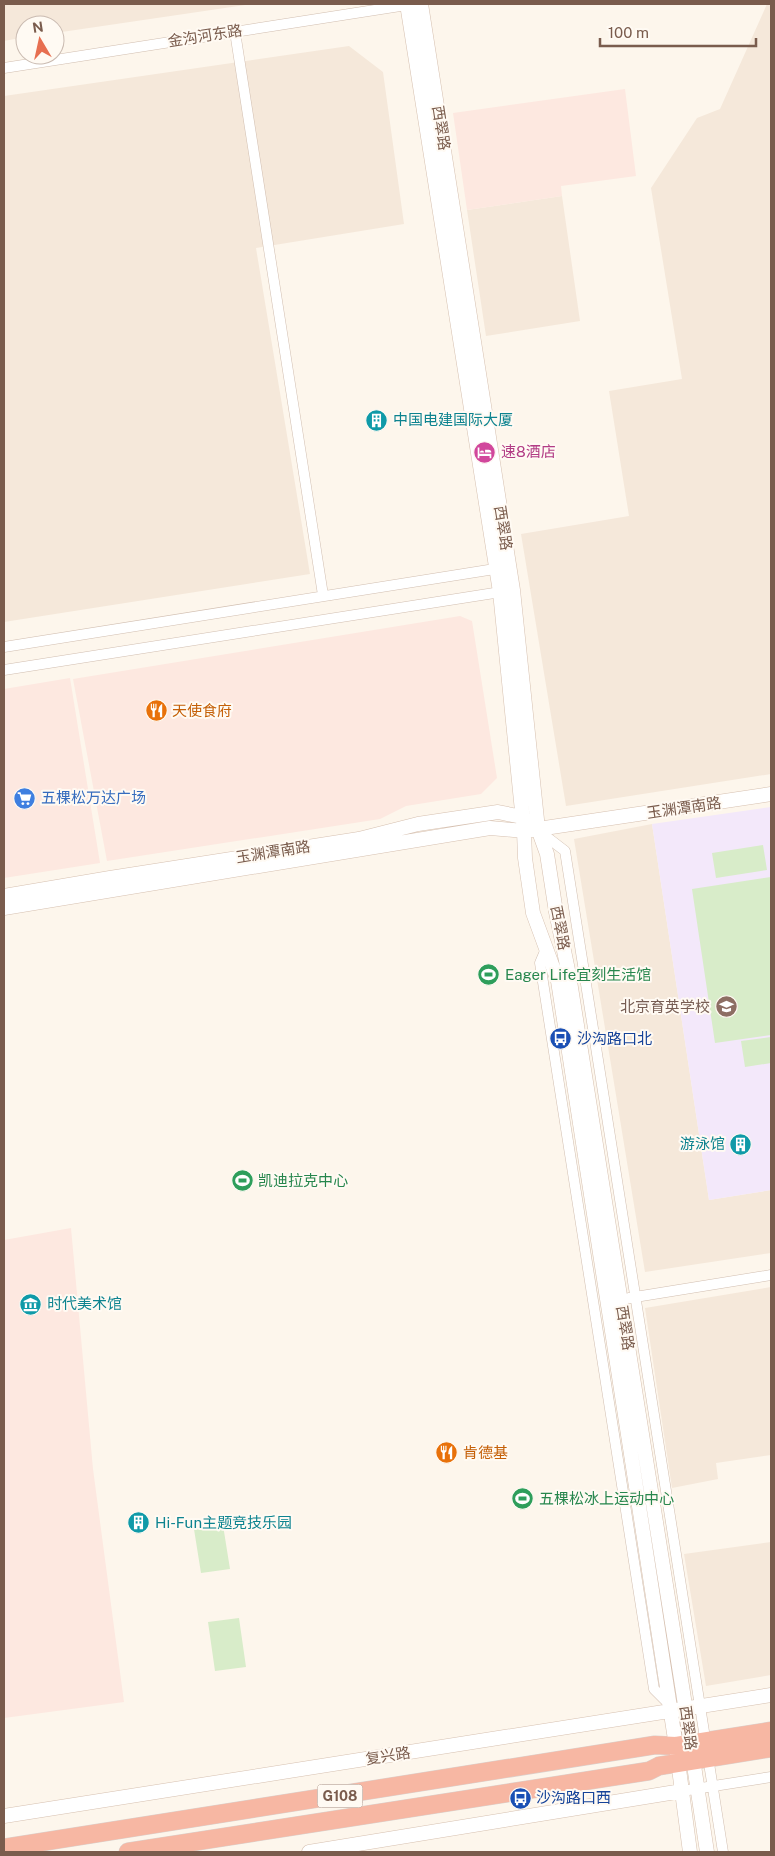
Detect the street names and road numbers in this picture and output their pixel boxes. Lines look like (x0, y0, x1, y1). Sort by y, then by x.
street label: 金沟河东路 (167, 21, 243, 50)
street label: 西翠路 (430, 104, 453, 151)
street label: 西翠路 (492, 504, 515, 551)
street label: 玉渊潭南路 (646, 794, 722, 821)
street label: 玉渊潭南路 (235, 837, 311, 866)
street label: 西翠路 (548, 904, 573, 952)
street label: 西翠路 (614, 1304, 637, 1351)
street label: 西翠路 (677, 1704, 700, 1751)
street label: 复兴路 (364, 1744, 411, 1767)
road number: G108 (318, 1784, 362, 1808)

